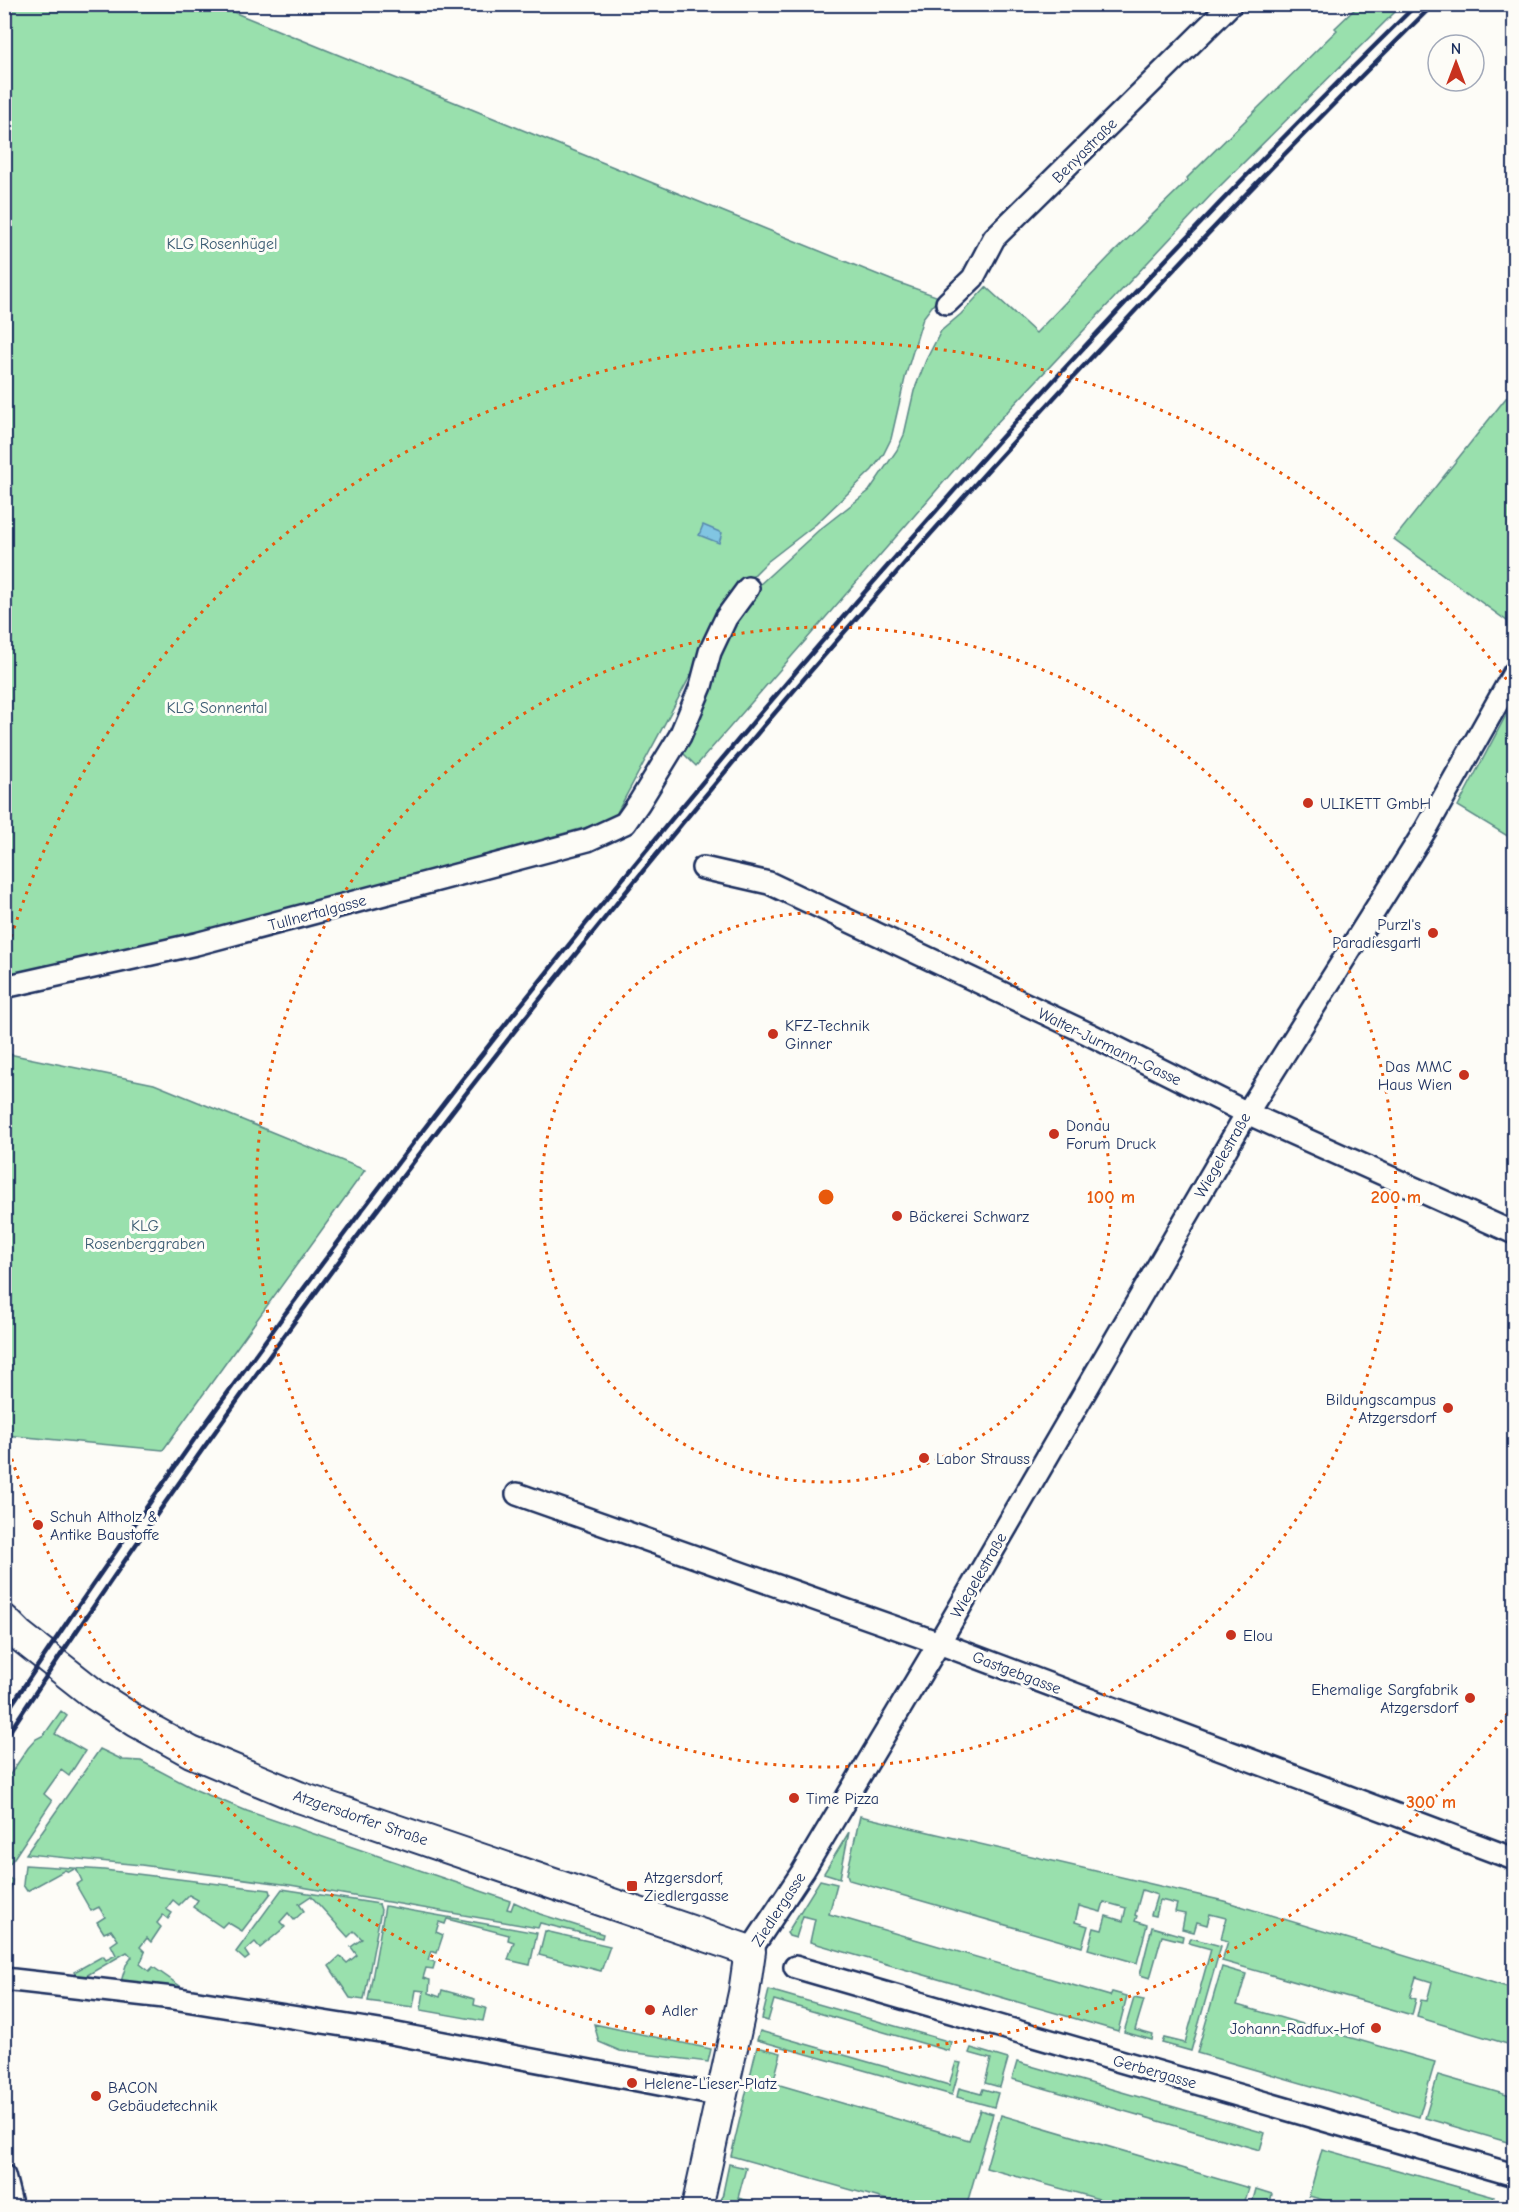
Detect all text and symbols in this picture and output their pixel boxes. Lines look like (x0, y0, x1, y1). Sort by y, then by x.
north arrow (1426, 33, 1486, 93)
text: N (1451, 40, 1461, 58)
street label: Benyastraße (1049, 115, 1121, 187)
park label: KLG Rosenhügel (166, 235, 278, 253)
park label: KLG Sonnental (167, 699, 268, 717)
place label: ULIKETT GmbH (1320, 795, 1431, 813)
marker: ULIKETT GmbH (1301, 796, 1315, 810)
street label: Tullnertalgasse (266, 891, 368, 935)
place label: Purzl's Paradiesgartl (1332, 916, 1421, 952)
marker: Purzl's Paradiesgartl (1426, 926, 1440, 940)
street label: Walter-Jurmann-Gasse (1035, 1004, 1184, 1089)
place label: KFZ-Technik Ginner (785, 1017, 870, 1053)
marker: KFZ-Technik Ginner (766, 1027, 780, 1041)
place label: Das MMC Haus Wien (1378, 1058, 1452, 1094)
marker: Das MMC Haus Wien (1457, 1068, 1471, 1082)
street label: Wiegelestraße (1191, 1110, 1255, 1201)
place label: Donau Forum Druck (1066, 1117, 1156, 1153)
marker: Donau Forum Druck (1047, 1127, 1061, 1141)
centre of rings (816, 1187, 836, 1207)
text: 100 m (1087, 1187, 1135, 1208)
text: 200 m (1371, 1187, 1421, 1208)
place label: Bäckerei Schwarz (909, 1208, 1029, 1226)
marker: Bäckerei Schwarz (890, 1209, 904, 1223)
park label: KLG Rosenberggraben (85, 1217, 205, 1253)
place label: Bildungscampus Atzgersdorf (1326, 1391, 1438, 1427)
marker: Bildungscampus Atzgersdorf (1441, 1401, 1455, 1415)
place label: Labor Strauss (936, 1450, 1030, 1468)
marker: Labor Strauss (917, 1451, 931, 1465)
place label: Schuh Altholz & Antike Baustoffe (50, 1508, 159, 1544)
marker: Schuh Altholz & Antike Baustoffe (31, 1518, 45, 1532)
street label: Wiegelestraße (947, 1530, 1011, 1621)
place label: Elou (1243, 1627, 1273, 1645)
marker: Elou (1224, 1628, 1238, 1642)
street label: Gastgebgasse (970, 1648, 1064, 1698)
place label: Ehemalige Sargfabrik Atzgersdorf (1311, 1681, 1460, 1717)
marker: Ehemalige Sargfabrik Atzgersdorf (1463, 1691, 1477, 1705)
street label: Atzgersdorfer Straße (291, 1786, 430, 1849)
place label: Time Pizza (806, 1790, 879, 1808)
marker: Time Pizza (787, 1791, 801, 1805)
text: 300 m (1406, 1792, 1456, 1813)
place label: Atzgersdorf, Ziedlergasse (644, 1869, 729, 1905)
street label: Ziedlergasse (748, 1869, 809, 1950)
marker: Atzgersdorf, Ziedlergasse (625, 1879, 639, 1893)
place label: Adler (662, 2002, 698, 2020)
marker: Adler (643, 2003, 657, 2017)
place label: Johann-Radfux-Hof (1230, 2020, 1366, 2038)
marker: Johann-Radfux-Hof (1369, 2021, 1383, 2035)
street label: Gerbergasse (1111, 2051, 1199, 2093)
place label: Helene-Lieser-Platz (644, 2075, 777, 2093)
marker: Helene-Lieser-Platz (625, 2076, 639, 2090)
place label: BACON Gebäudetechnik (108, 2079, 218, 2115)
marker: BACON Gebäudetechnik (89, 2089, 103, 2103)

